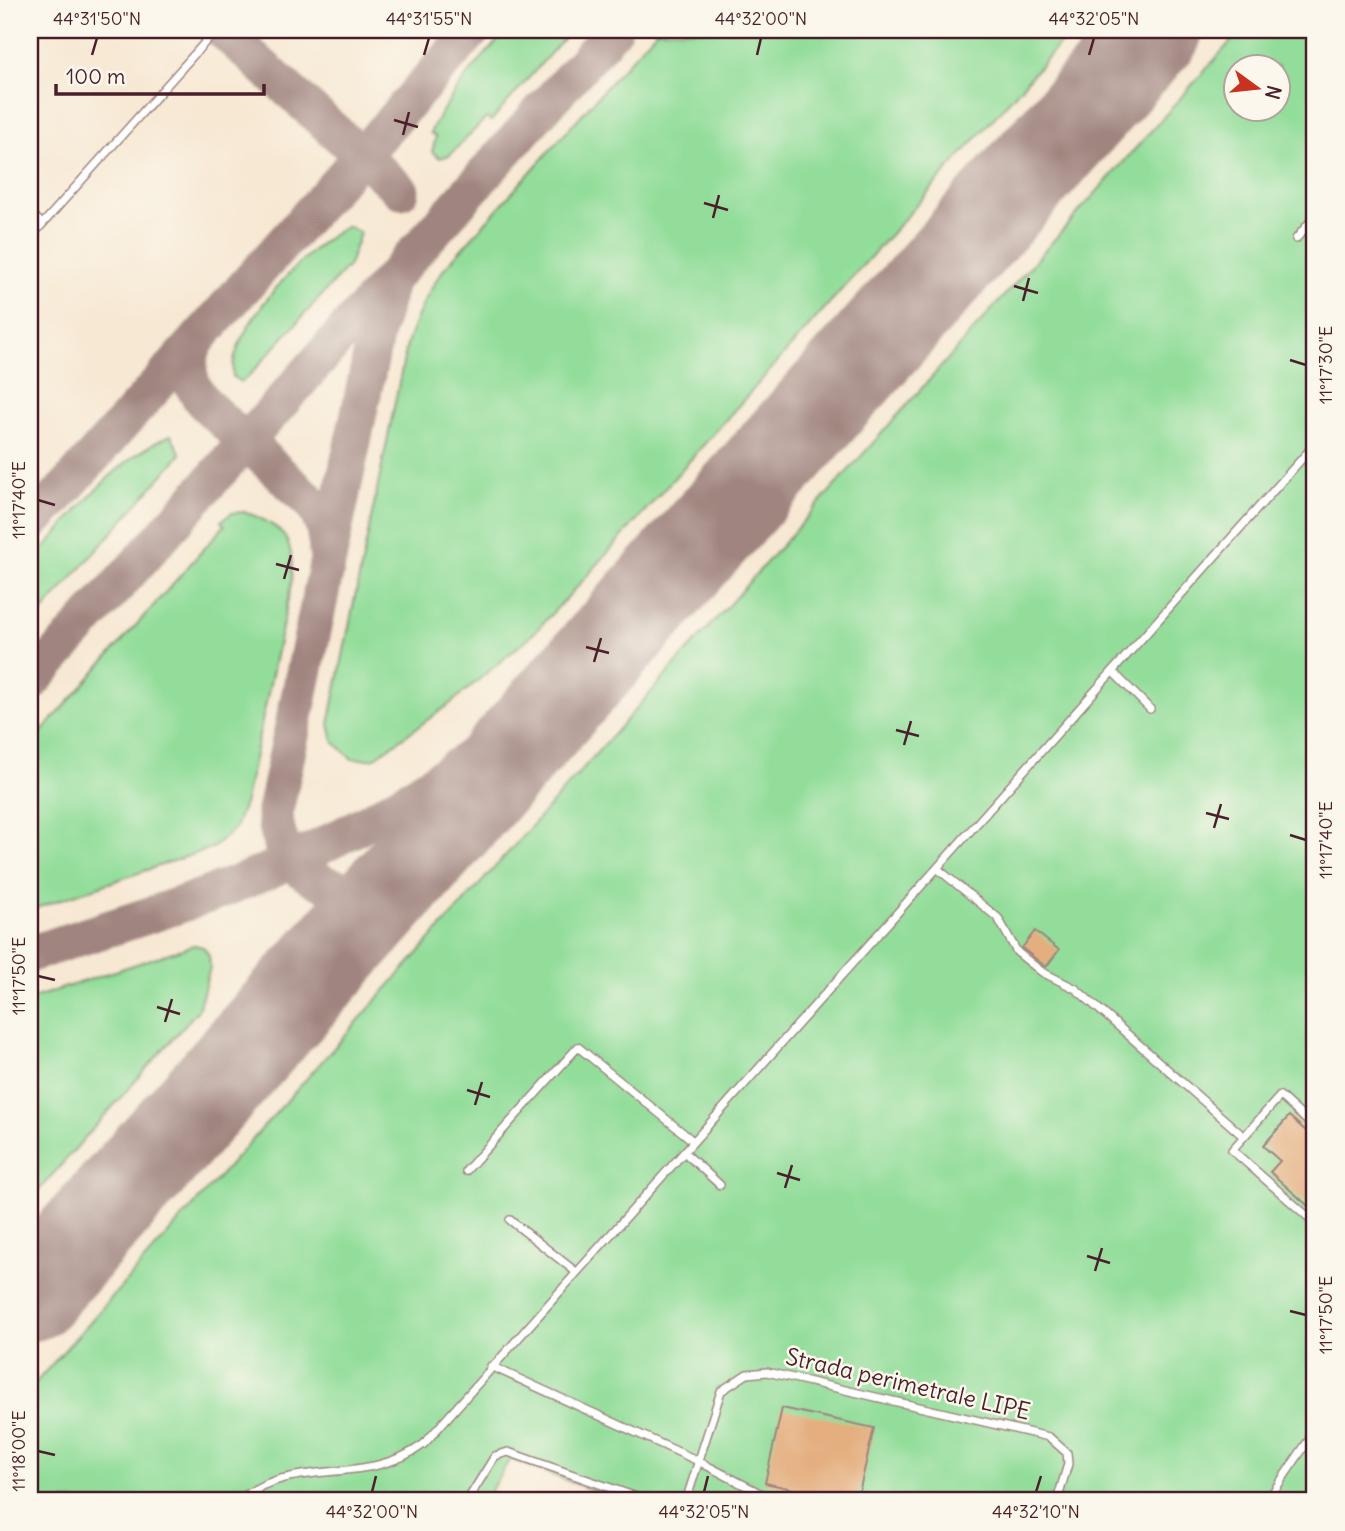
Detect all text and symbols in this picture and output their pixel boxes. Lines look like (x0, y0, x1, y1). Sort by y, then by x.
text: 44°31'50"N (53, 7, 141, 30)
text: 44°31'55"N (386, 7, 472, 30)
text: 44°32'00"N (715, 7, 807, 30)
text: 44°32'05"N (1048, 7, 1140, 30)
scale bar (56, 52, 264, 96)
north arrow (1222, 52, 1292, 122)
text: 100 m (66, 63, 125, 90)
text: N (1260, 83, 1287, 102)
text: 11°17'30"E (1314, 326, 1337, 404)
text: 11°17'40"E (7, 461, 30, 539)
text: 11°17'40"E (1314, 801, 1337, 879)
text: 11°17'50"E (7, 937, 30, 1015)
text: 11°17'50"E (1314, 1276, 1337, 1354)
street label: Strada perimetrale LIPE (783, 1341, 1033, 1426)
text: 11°18'00"E (7, 1410, 30, 1492)
text: 44°32'00"N (326, 1500, 418, 1523)
text: 44°32'05"N (658, 1500, 750, 1523)
text: 44°32'10"N (992, 1500, 1080, 1523)

